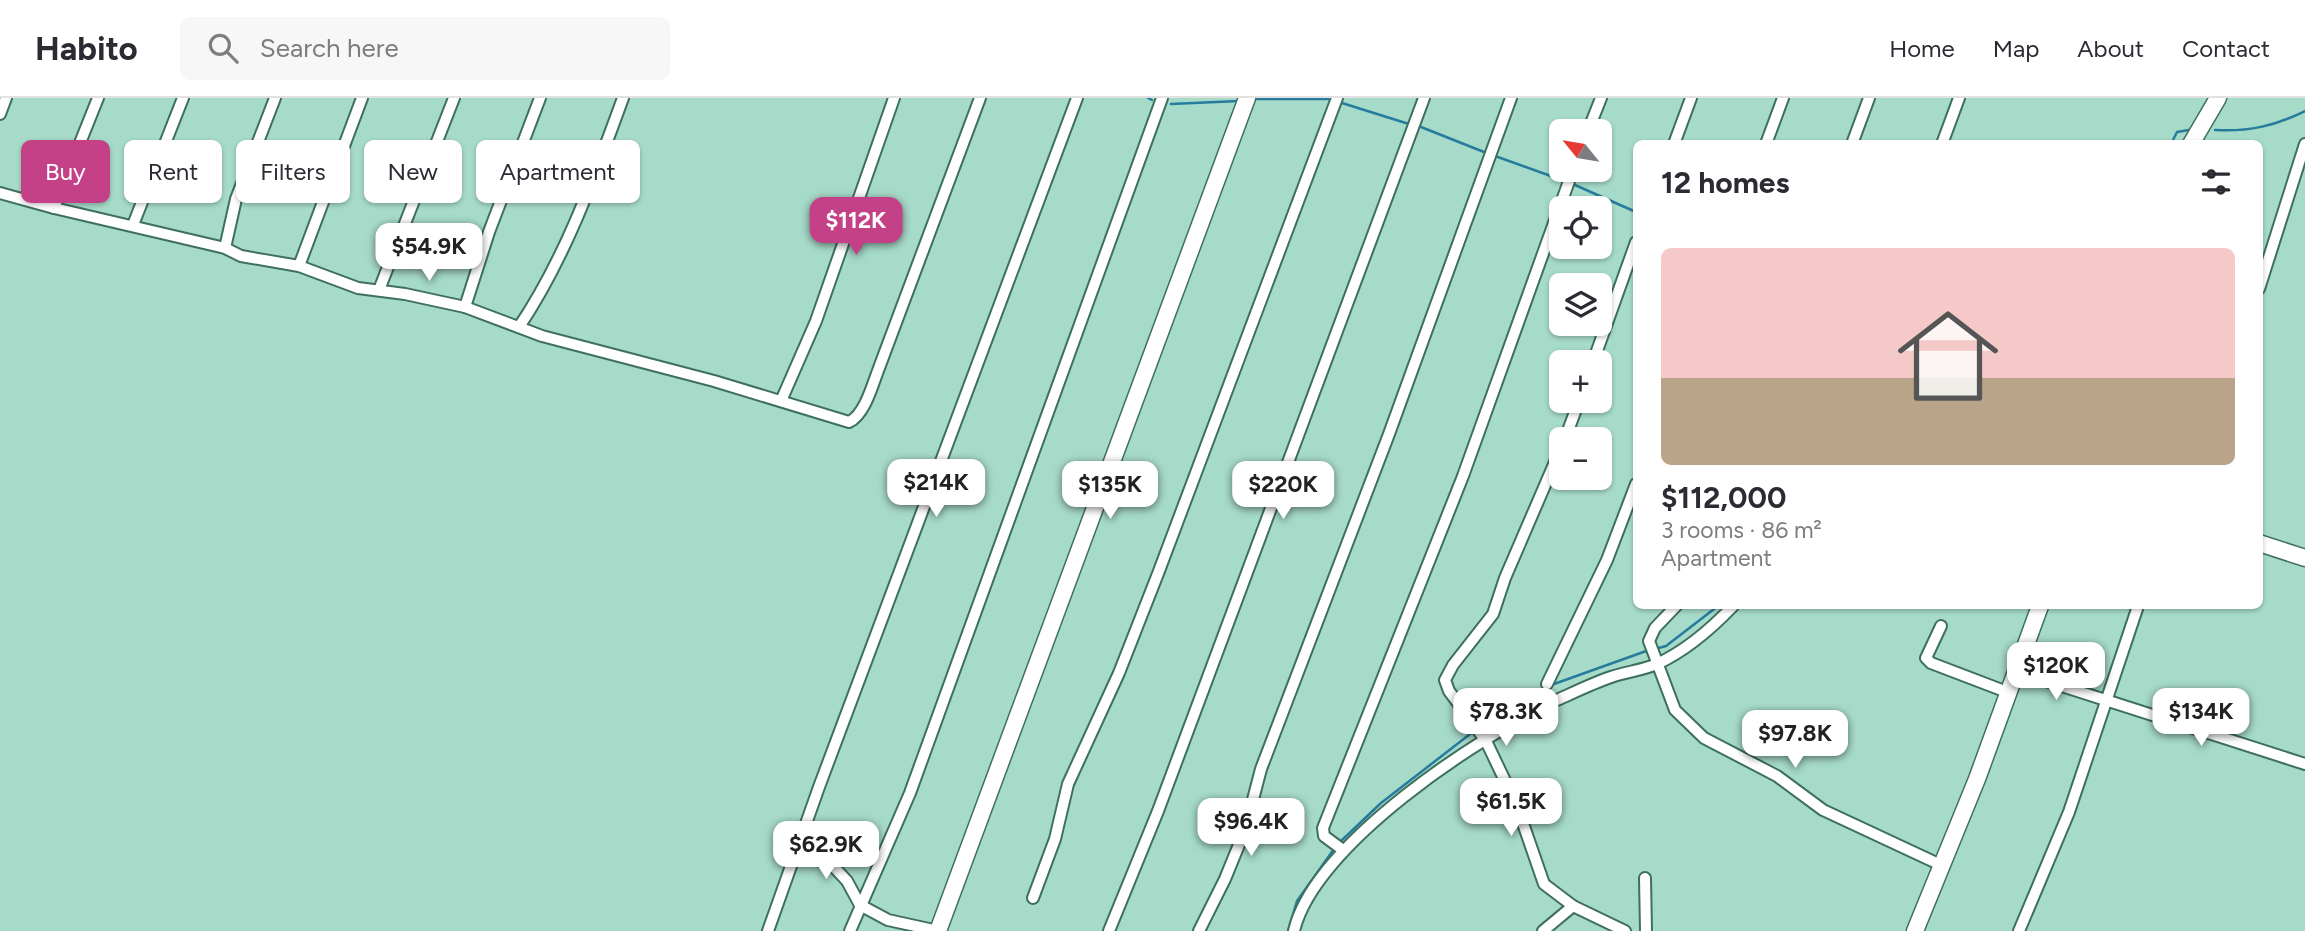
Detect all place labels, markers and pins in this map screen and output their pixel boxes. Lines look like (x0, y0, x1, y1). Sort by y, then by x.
pin: $112K (807, 198, 905, 257)
pin: $54.9K (372, 223, 486, 283)
pin: $214K (887, 460, 985, 519)
pin: $135K (1061, 462, 1159, 521)
pin: $220K (1234, 462, 1332, 521)
pin: $120K (2007, 642, 2105, 702)
pin: $78.3K (1449, 688, 1563, 748)
pin: $134K (2152, 688, 2250, 748)
pin: $97.8K (1738, 710, 1852, 770)
pin: $61.5K (1454, 778, 1568, 838)
pin: $96.4K (1194, 798, 1308, 858)
pin: $62.9K (769, 822, 883, 881)

